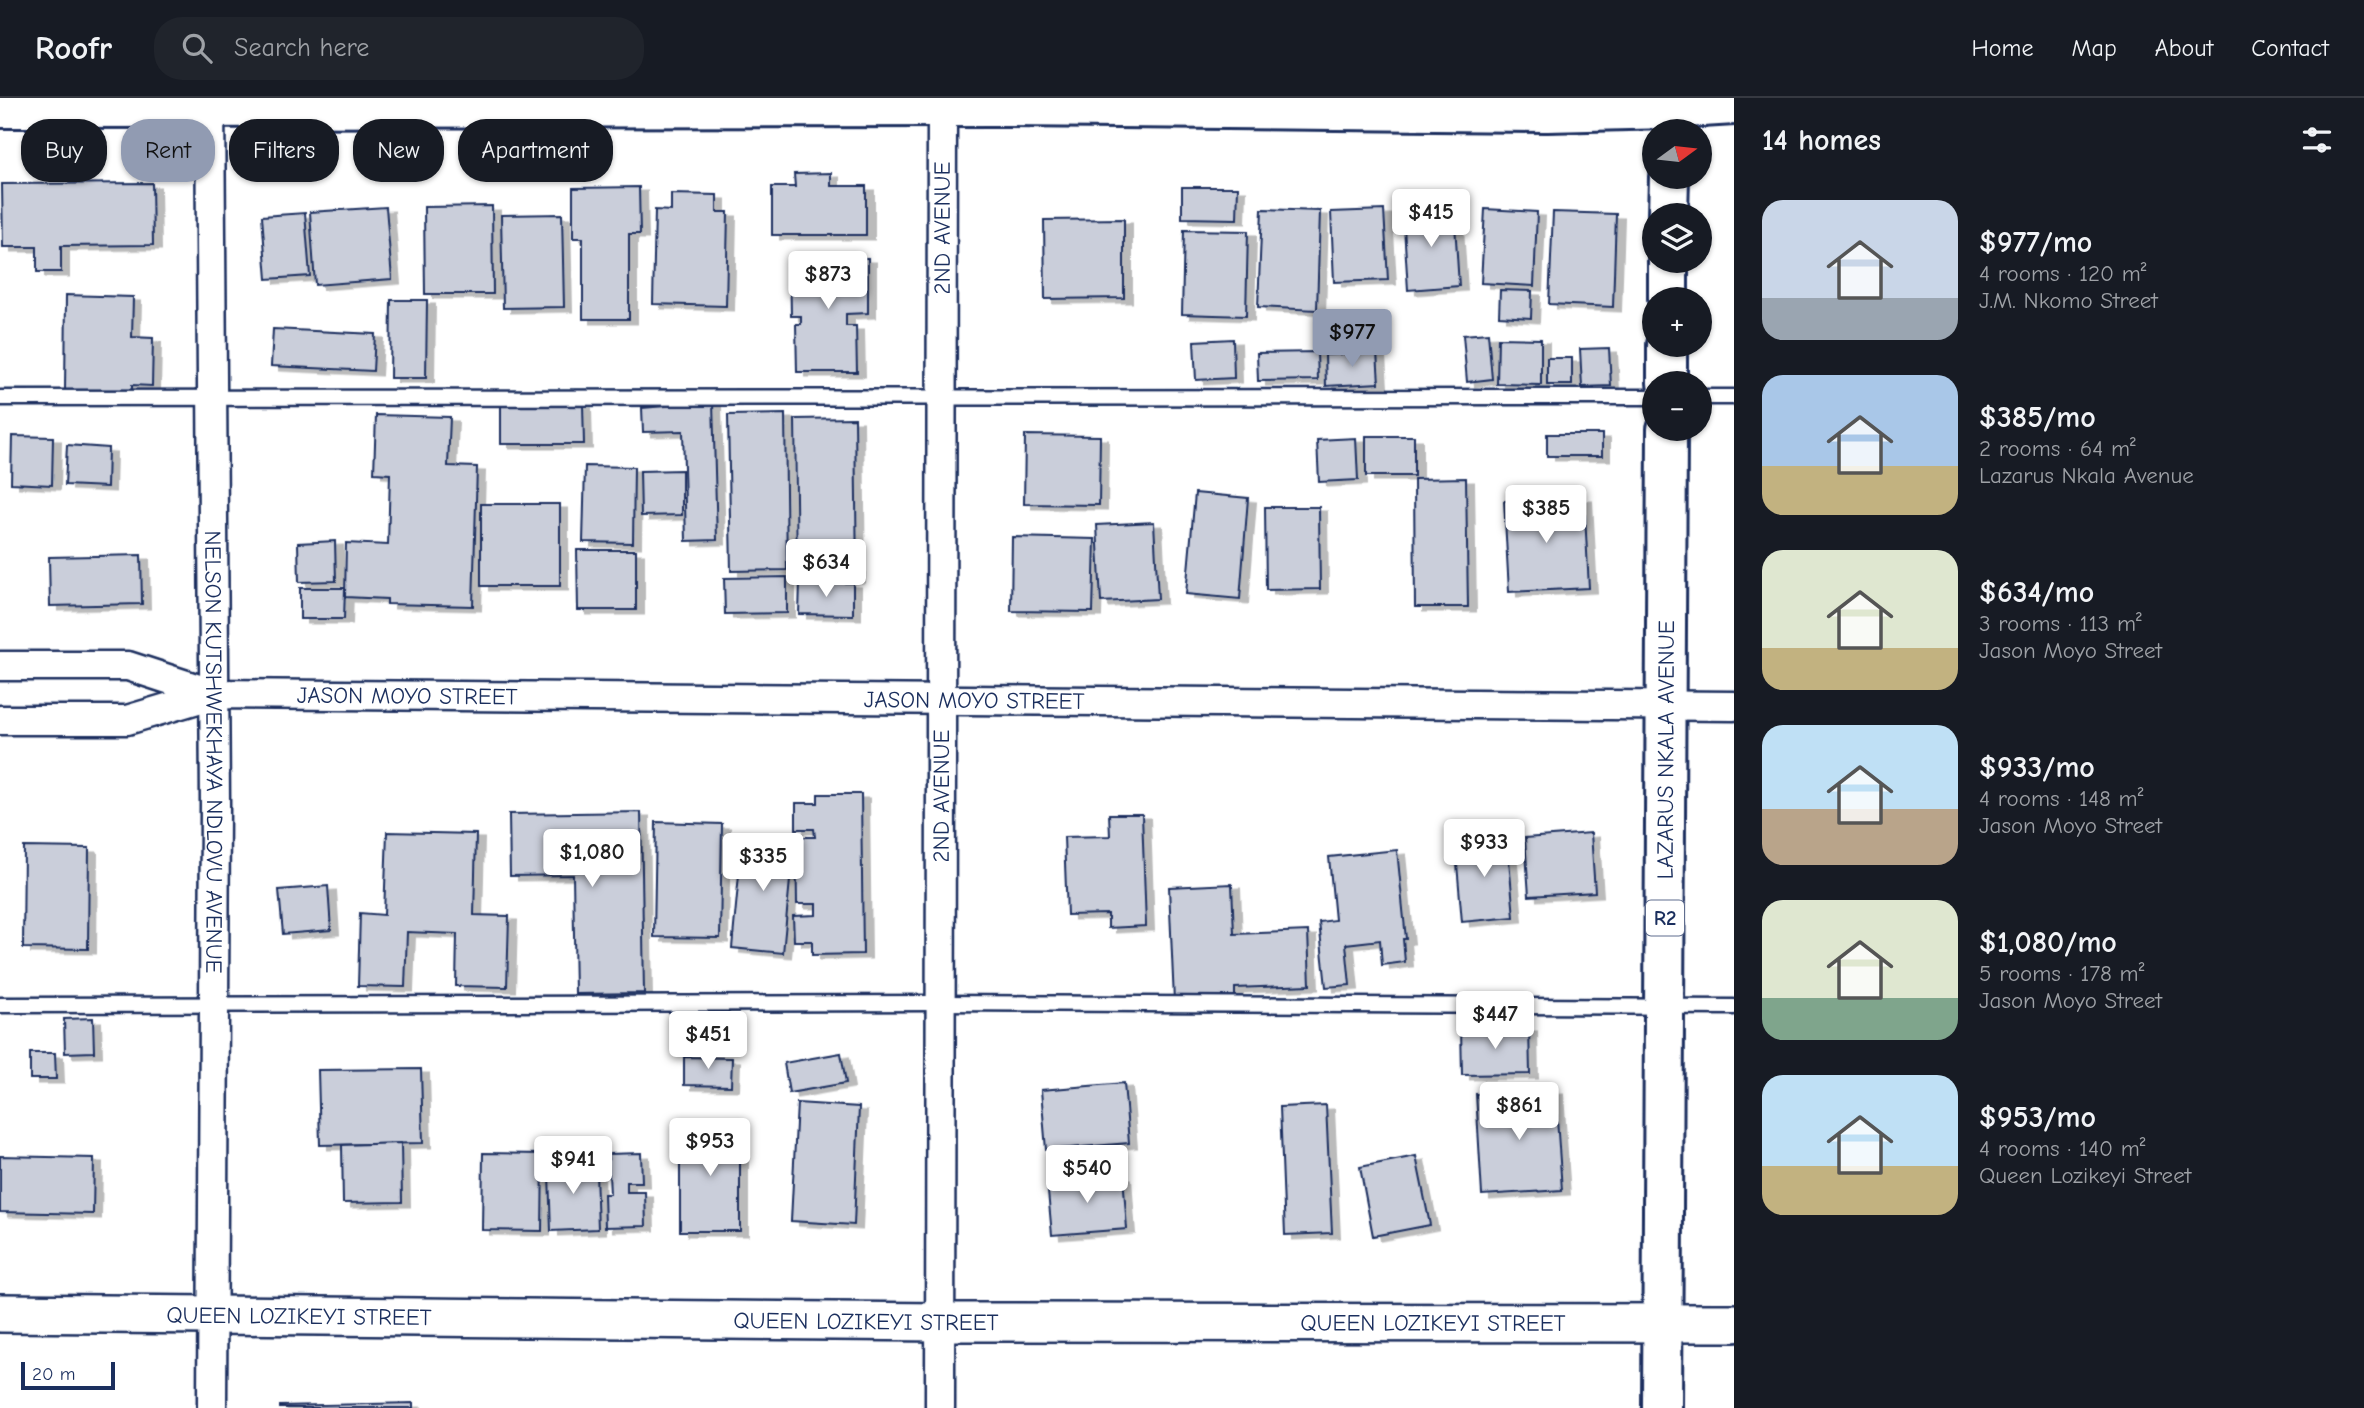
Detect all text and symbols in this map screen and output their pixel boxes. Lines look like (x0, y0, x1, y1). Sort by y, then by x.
search box (154, 17, 644, 80)
text: Roofr (35, 29, 112, 67)
icon: search (178, 29, 216, 67)
text: Search here (234, 33, 369, 63)
text: Home (1972, 34, 2033, 62)
text: Map (2071, 34, 2117, 62)
text: About (2155, 34, 2213, 62)
text: Contact (2251, 34, 2329, 62)
chip: Buy (21, 119, 107, 182)
chip: Rent (121, 119, 215, 182)
chip: Filters (229, 119, 339, 182)
chip: New (353, 119, 444, 182)
chip: Apartment (458, 119, 613, 182)
north arrow (1642, 119, 1712, 189)
map controls (1642, 119, 1712, 441)
icon: filters (2298, 121, 2336, 159)
text: 14 homes (1762, 123, 1881, 158)
street label: 2ND AVENUE (929, 161, 956, 294)
pin: $415 (1390, 190, 1472, 249)
text: $415 (1408, 198, 1454, 225)
button: layers (1642, 203, 1712, 273)
text: $977/mo (1979, 225, 2092, 260)
icon: home (1818, 228, 1902, 312)
pin: $873 (787, 252, 869, 311)
text: $873 (804, 260, 852, 287)
text: 4 rooms · 120 m² (1979, 260, 2146, 287)
button: + (1642, 287, 1712, 357)
text: J.M. Nkomo Street (1979, 287, 2158, 314)
pin: $977 (1311, 310, 1393, 369)
text: $977 (1329, 318, 1375, 345)
button: − (1642, 371, 1712, 441)
text: $385/mo (1979, 400, 2096, 435)
icon: home (1818, 403, 1902, 487)
text: 2 rooms · 64 m² (1979, 435, 2136, 462)
text: Lazarus Nkala Avenue (1979, 462, 2194, 489)
pin: $385 (1505, 486, 1587, 545)
text: $385 (1521, 494, 1571, 521)
street label: NELSON KUTSHWEKHAYA NDLOVU AVENUE (199, 530, 228, 974)
pin: $634 (785, 540, 867, 599)
text: $634 (802, 548, 850, 575)
text: $634/mo (1979, 575, 2094, 610)
icon: home (1818, 578, 1902, 662)
text: 3 rooms · 113 m² (1979, 610, 2142, 637)
street label: LAZARUS NKALA AVENUE (1652, 620, 1680, 880)
text: Jason Moyo Street (1979, 637, 2162, 664)
street label: JASON MOYO STREET (297, 682, 518, 710)
street label: JASON MOYO STREET (864, 686, 1085, 715)
street label: 2ND AVENUE (928, 729, 955, 862)
text: $933/mo (1979, 750, 2095, 785)
icon: home (1818, 753, 1902, 837)
text: 4 rooms · 148 m² (1979, 785, 2143, 812)
text: Jason Moyo Street (1979, 812, 2162, 839)
pin: $933 (1443, 820, 1525, 879)
text: $933 (1460, 828, 1508, 855)
pin: $1,080 (535, 830, 649, 889)
pin: $335 (722, 834, 804, 893)
text: $1,080 (559, 838, 625, 865)
text: $335 (739, 842, 787, 869)
road number: R2 (1646, 900, 1684, 936)
text: $1,080/mo (1979, 925, 2117, 960)
icon: home (1818, 928, 1902, 1012)
text: 5 rooms · 178 m² (1979, 960, 2144, 987)
text: Jason Moyo Street (1979, 987, 2162, 1014)
pin: $447 (1454, 992, 1536, 1051)
text: $447 (1472, 1000, 1518, 1027)
pin: $451 (667, 1012, 749, 1071)
text: $451 (685, 1020, 731, 1047)
pin: $861 (1478, 1082, 1560, 1142)
text: $861 (1496, 1091, 1542, 1118)
text: $953/mo (1979, 1100, 2096, 1135)
icon: home (1818, 1103, 1902, 1187)
pin: $953 (669, 1118, 751, 1178)
text: $953 (685, 1127, 735, 1154)
text: 4 rooms · 140 m² (1979, 1135, 2146, 1162)
pin: $941 (532, 1136, 614, 1196)
text: $941 (550, 1145, 596, 1172)
pin: $540 (1046, 1146, 1128, 1205)
text: $540 (1062, 1154, 1112, 1181)
text: Queen Lozikeyi Street (1979, 1162, 2191, 1189)
street label: QUEEN LOZIKEYI STREET (166, 1302, 432, 1331)
street label: QUEEN LOZIKEYI STREET (733, 1307, 999, 1336)
street label: QUEEN LOZIKEYI STREET (1300, 1309, 1566, 1337)
scale bar (21, 1359, 116, 1391)
text: 20 m (32, 1363, 76, 1385)

